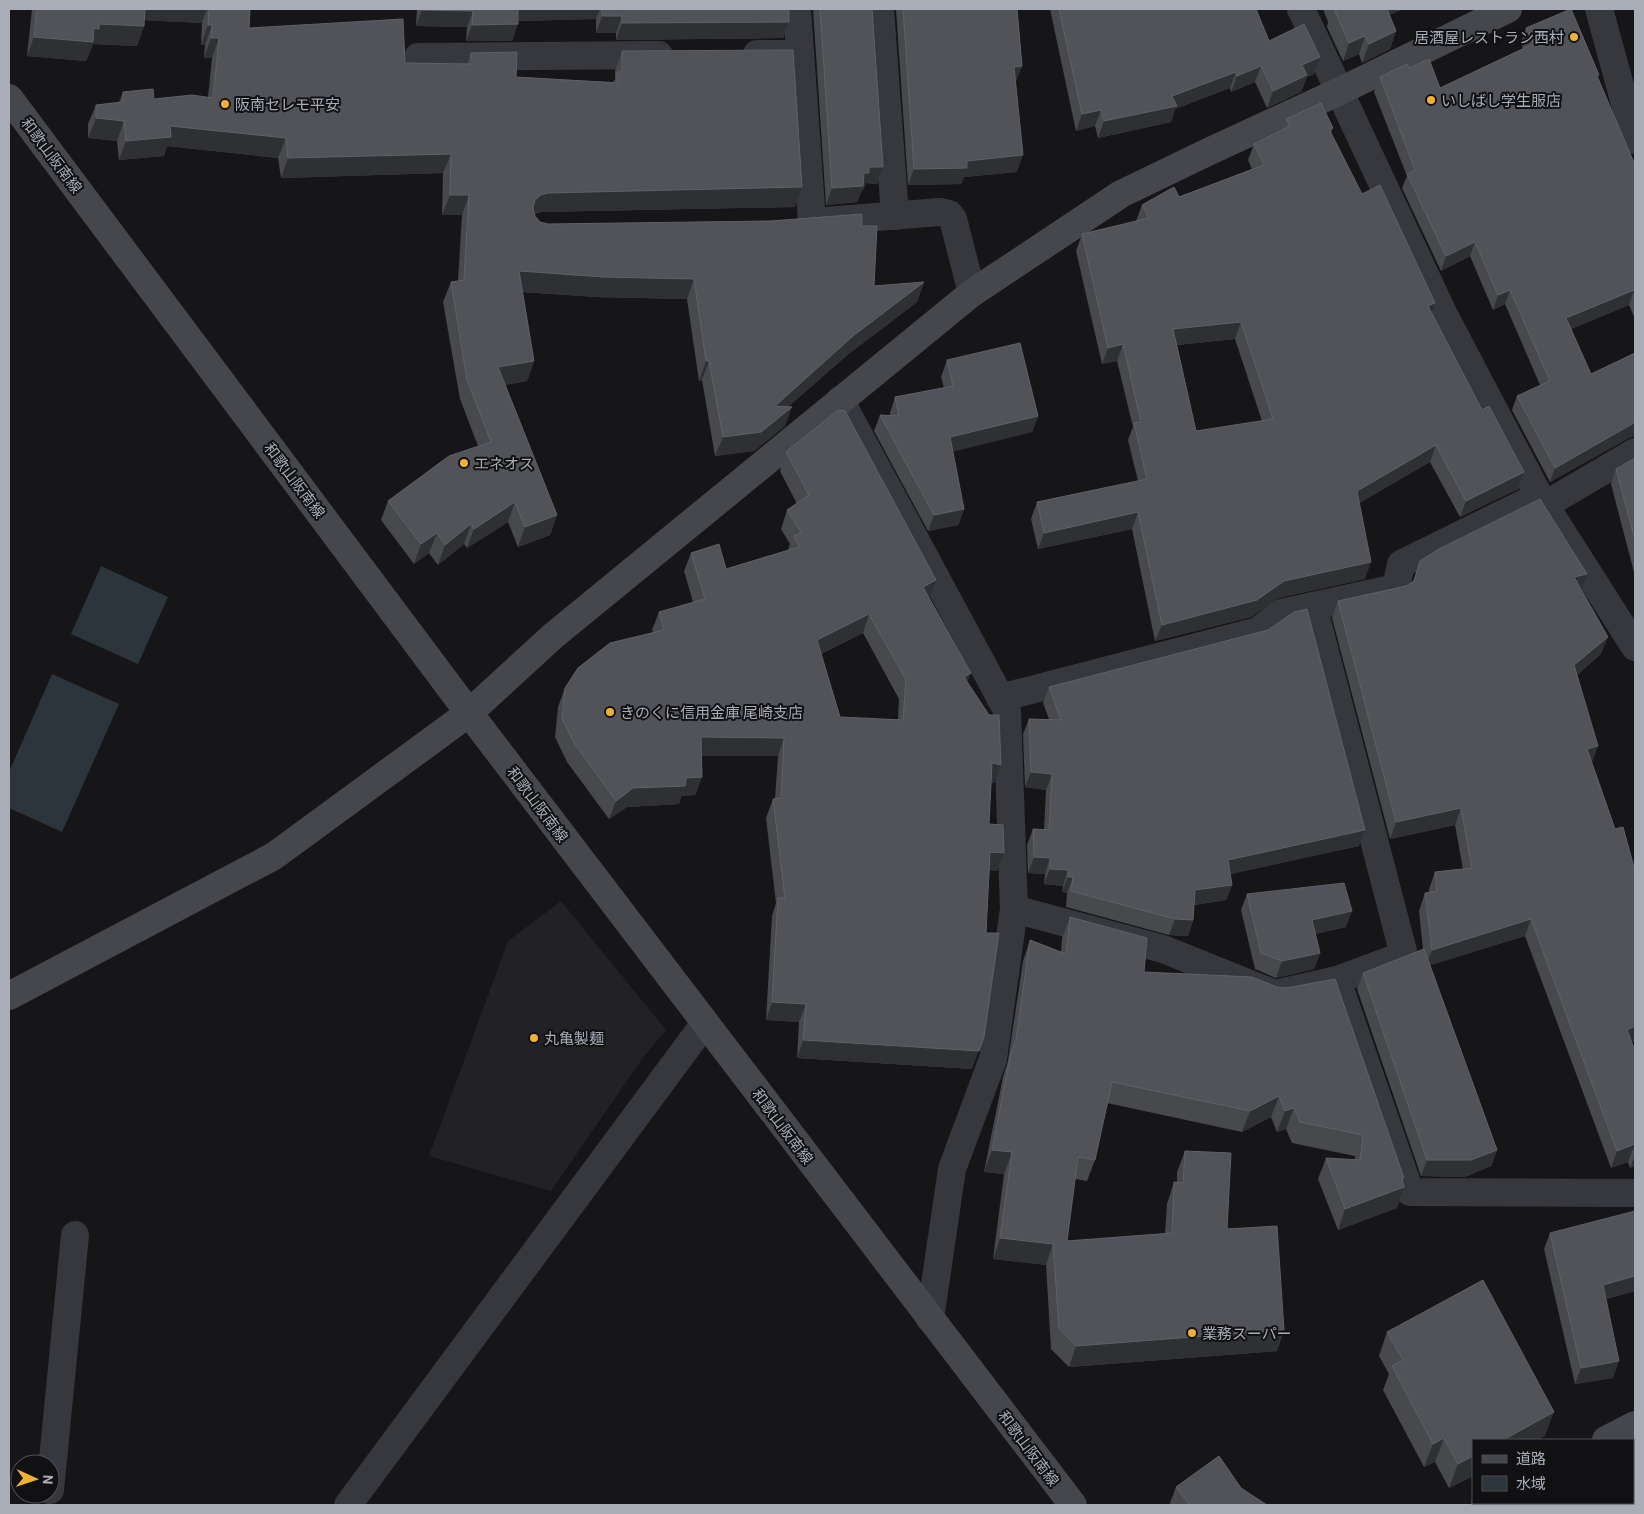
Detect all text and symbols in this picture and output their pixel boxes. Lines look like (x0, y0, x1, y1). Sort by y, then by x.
place label: 居酒屋レストラン西村 (1414, 28, 1564, 46)
marker: 居酒屋レストラン西村 (1568, 31, 1580, 43)
place label: いしばし学生服店 (1441, 91, 1561, 109)
marker: いしばし学生服店 (1425, 94, 1437, 106)
place label: 阪南セレモ平安 (235, 95, 340, 113)
marker: 阪南セレモ平安 (219, 98, 231, 110)
street label: 和歌山阪南線 (18, 114, 86, 196)
street label: 和歌山阪南線 (261, 439, 329, 521)
place label: エネオス (474, 454, 534, 472)
marker: エネオス (458, 457, 470, 469)
place label: きのくに信用金庫 尾崎支店 (620, 703, 803, 721)
marker: きのくに信用金庫 尾崎支店 (604, 706, 616, 718)
street label: 和歌山阪南線 (504, 763, 572, 845)
place label: 丸亀製麺 (544, 1029, 604, 1047)
marker: 丸亀製麺 (528, 1032, 540, 1044)
street label: 和歌山阪南線 (749, 1085, 817, 1167)
place label: 業務スーパー (1202, 1324, 1292, 1342)
marker: 業務スーパー (1186, 1327, 1198, 1339)
street label: 和歌山阪南線 (995, 1407, 1063, 1489)
legend (1472, 1439, 1634, 1504)
text: 道路 (1516, 1449, 1546, 1467)
north arrow (10, 1454, 60, 1504)
text: 水域 (1516, 1474, 1546, 1492)
text: N (40, 1475, 57, 1485)

